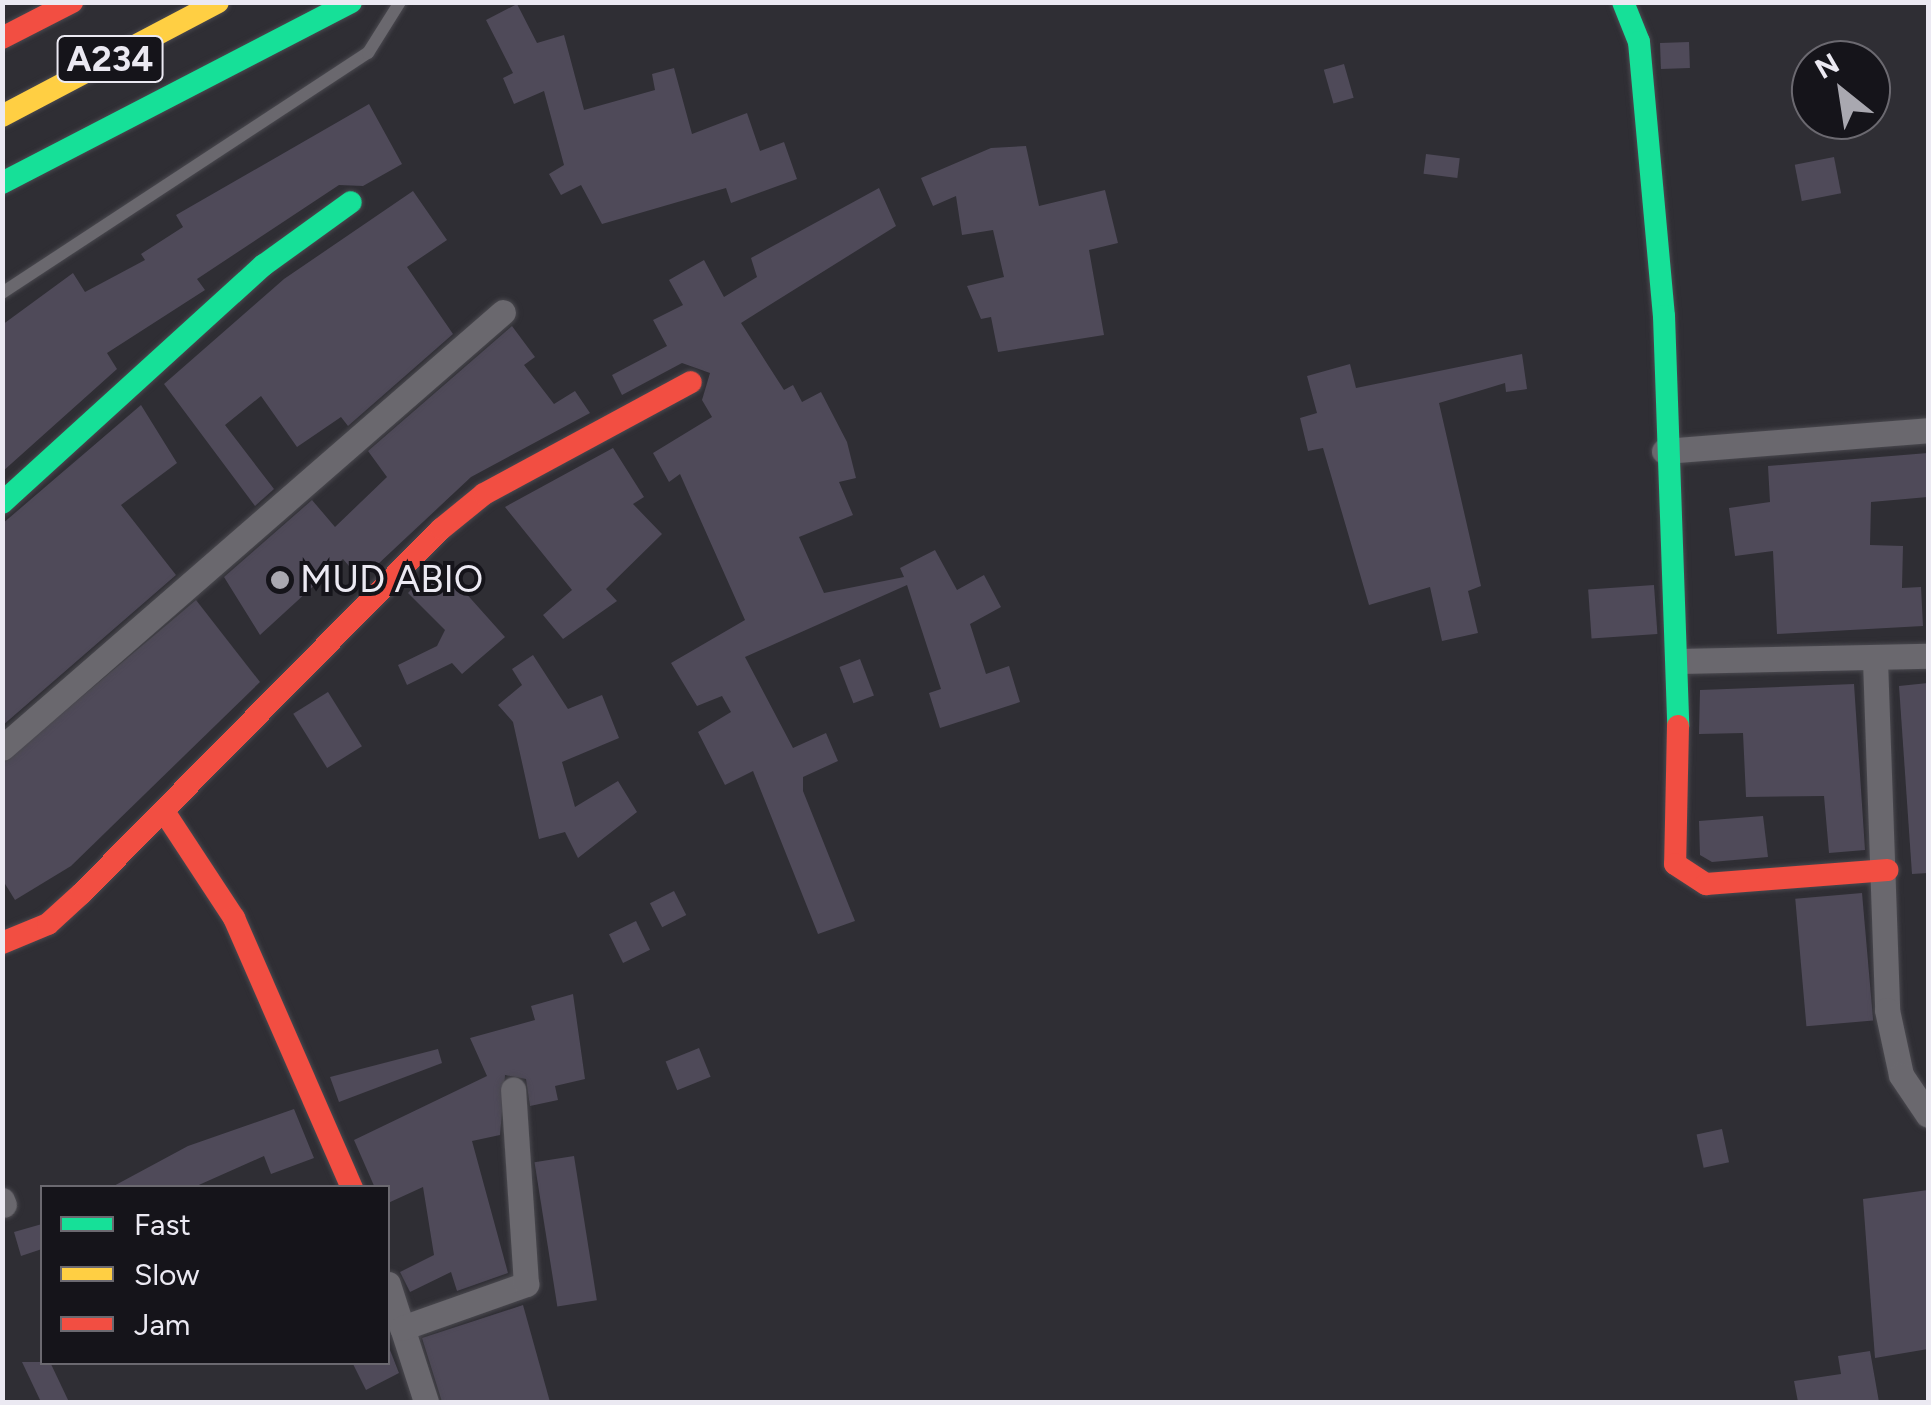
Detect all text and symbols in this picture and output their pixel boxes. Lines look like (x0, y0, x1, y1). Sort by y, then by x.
road number: A234 (55, 29, 165, 89)
north arrow (1791, 40, 1891, 140)
text: N (1809, 46, 1845, 86)
place label: MUD ABIO (300, 557, 483, 603)
marker: MUD ABIO (269, 569, 291, 591)
legend (40, 1185, 390, 1365)
text: Fast (134, 1206, 191, 1243)
text: Slow (134, 1256, 200, 1293)
text: Jam (134, 1306, 190, 1343)

